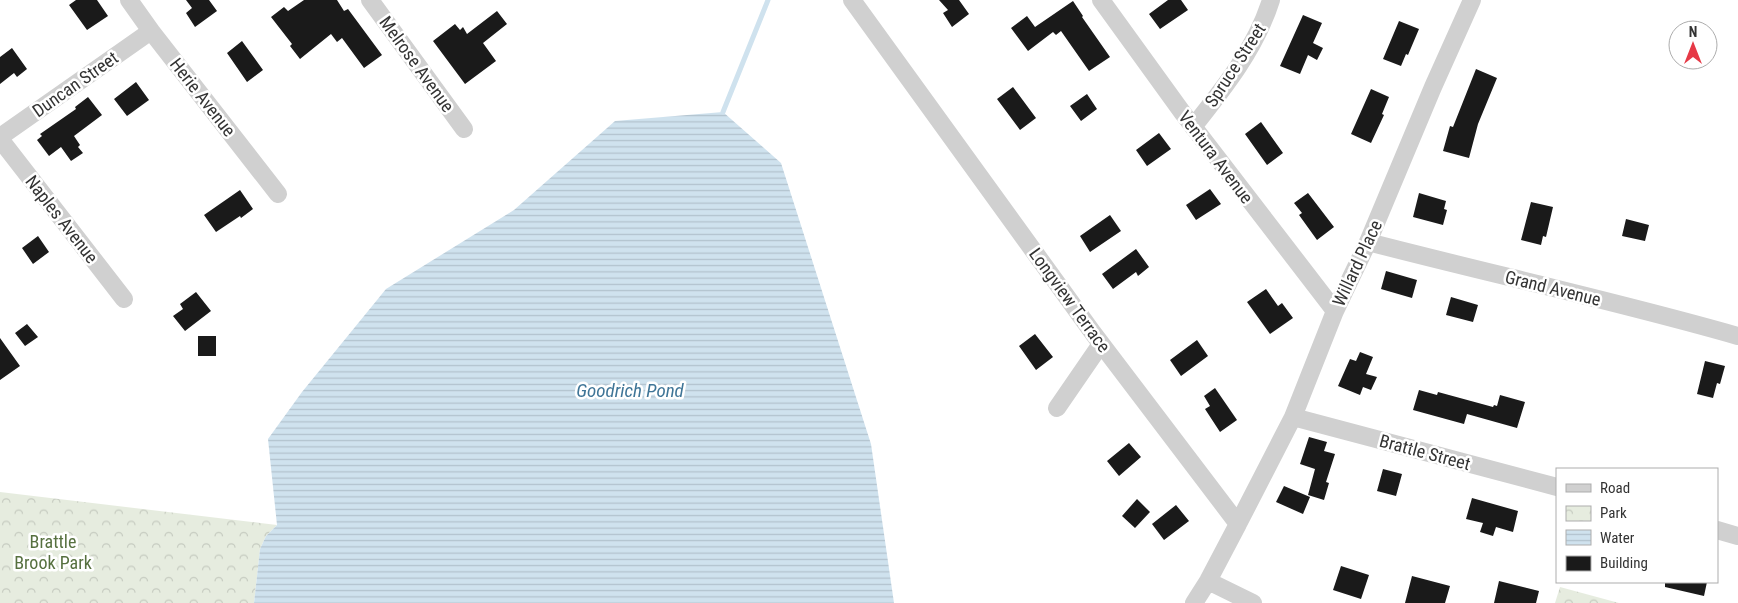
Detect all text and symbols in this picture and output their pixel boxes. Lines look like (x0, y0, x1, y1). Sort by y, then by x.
street label: Melrose Avenue (375, 12, 459, 116)
street label: Spruce Street (1200, 19, 1270, 111)
north arrow (1668, 20, 1718, 70)
text: N (1689, 24, 1697, 40)
street label: Duncan Street (28, 47, 122, 121)
street label: Herie Avenue (166, 54, 240, 140)
street label: Ventura Avenue (1174, 107, 1258, 207)
street label: Naples Avenue (21, 171, 103, 267)
street label: Willard Place (1328, 217, 1386, 309)
street label: Longview Terrace (1025, 244, 1115, 356)
street label: Grand Avenue (1503, 266, 1603, 310)
water label: Goodrich Pond (576, 379, 685, 402)
street label: Brattle Street (1377, 430, 1473, 474)
legend (1556, 468, 1718, 583)
text: Road (1600, 479, 1630, 497)
text: Park (1600, 504, 1627, 522)
text: Water (1600, 529, 1635, 547)
park label: Brattle Brook Park (14, 531, 92, 573)
text: Building (1600, 554, 1648, 572)

